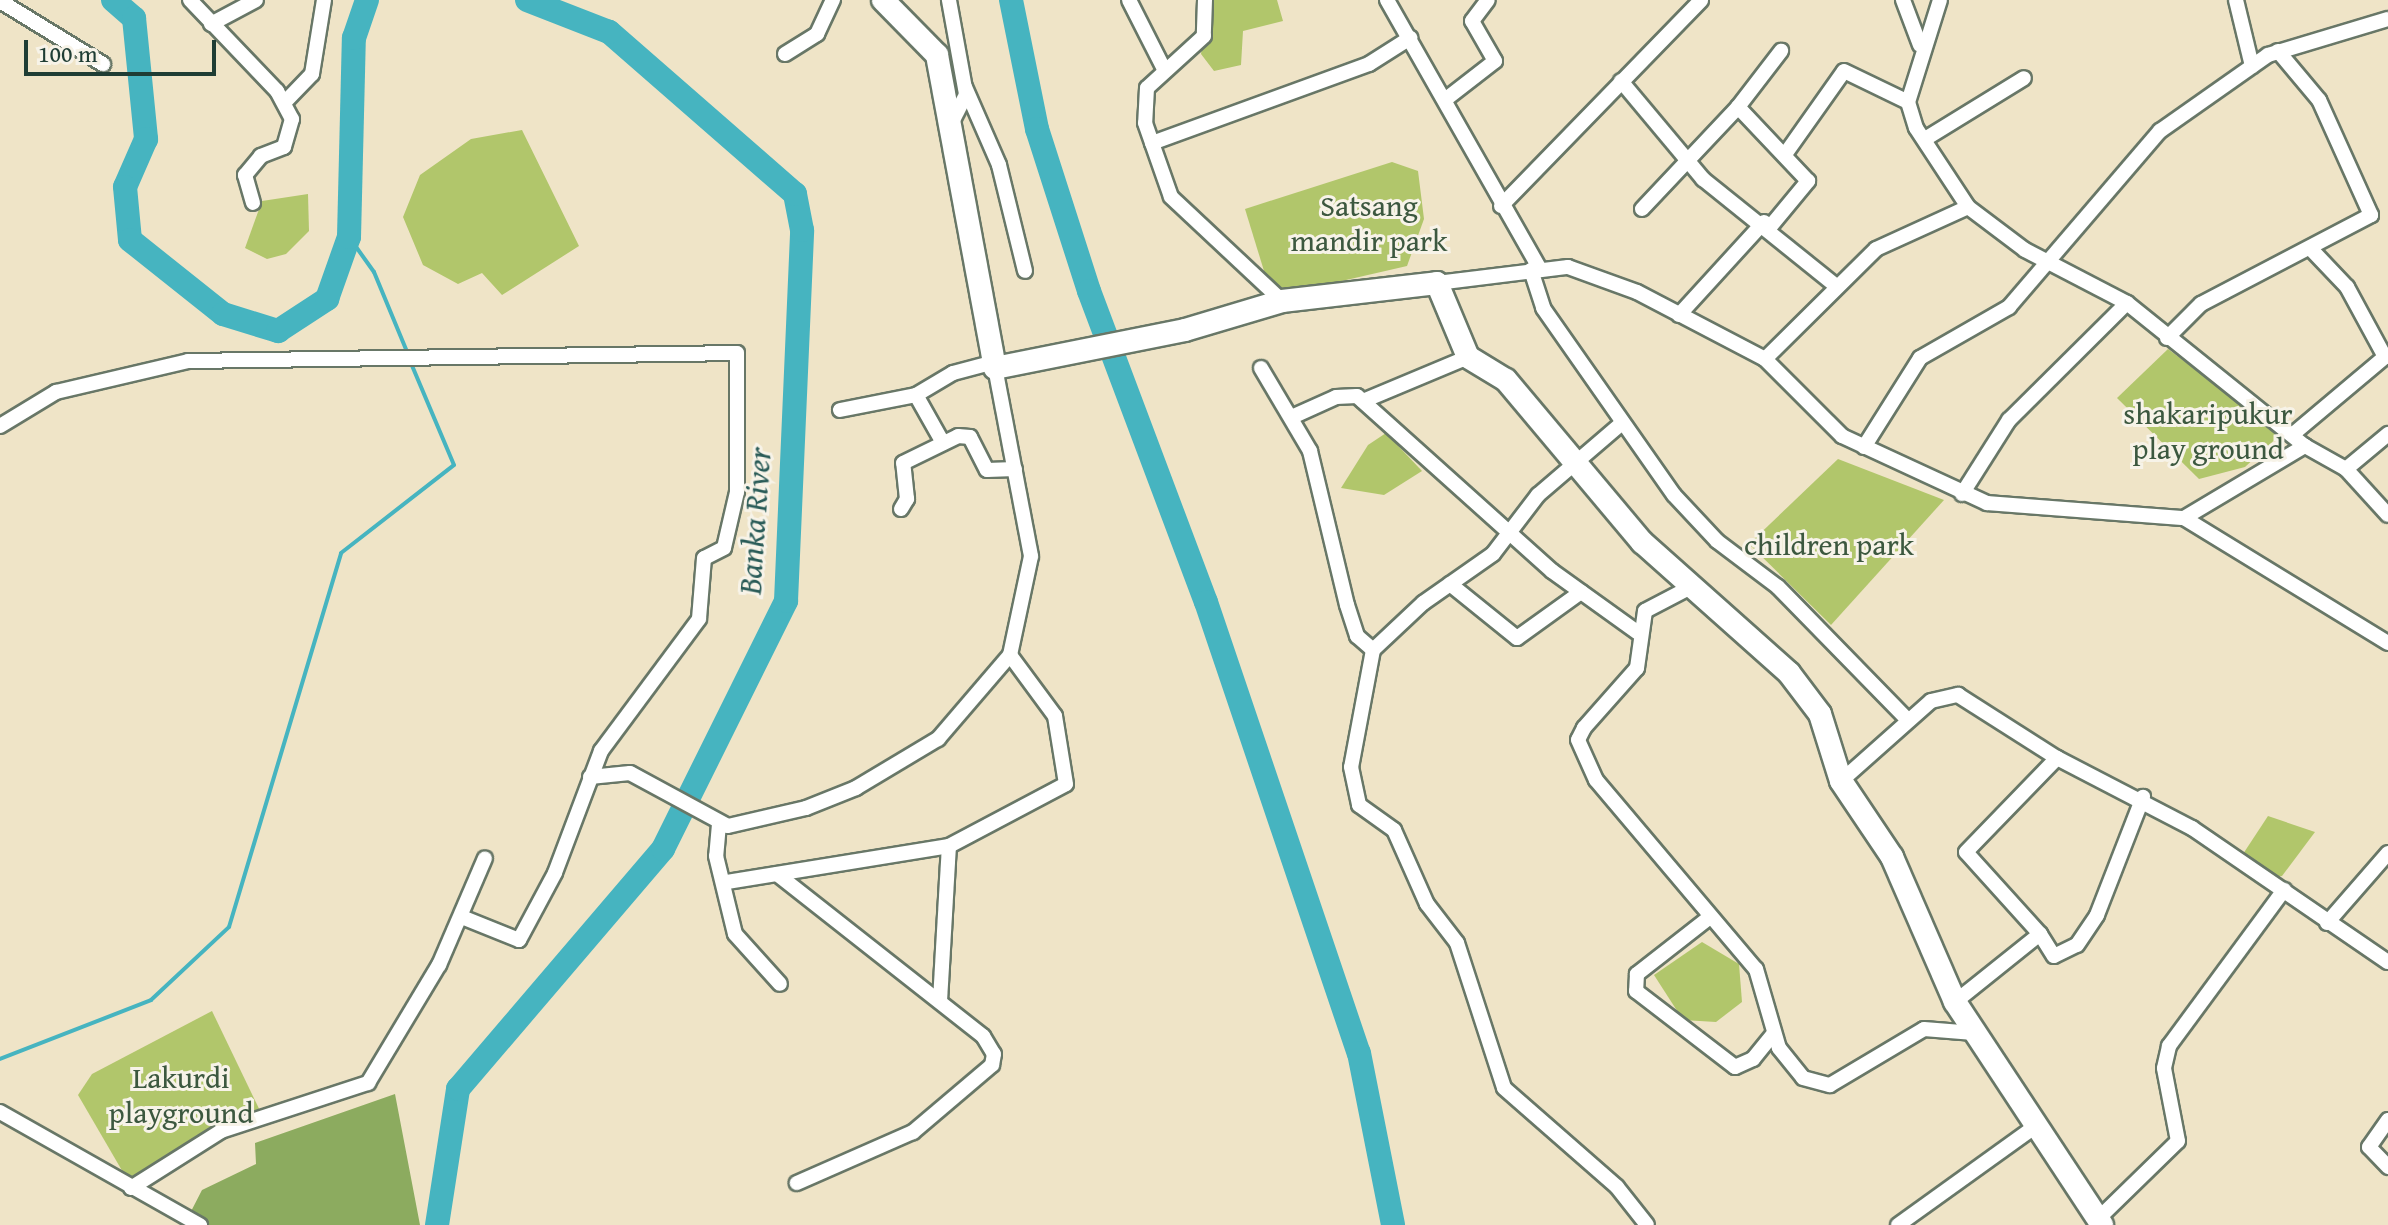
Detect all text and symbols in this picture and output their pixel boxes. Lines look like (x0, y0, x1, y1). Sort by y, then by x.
scale bar (28, 24, 220, 74)
text: 100 m (38, 36, 98, 71)
park label: Satsang mandir park (1291, 187, 1447, 258)
park label: shakaripukur play ground (2123, 395, 2293, 466)
water label: Banka River (731, 446, 779, 596)
park label: children park (1744, 526, 1914, 562)
park label: Lakurdi playground (109, 1059, 253, 1130)

